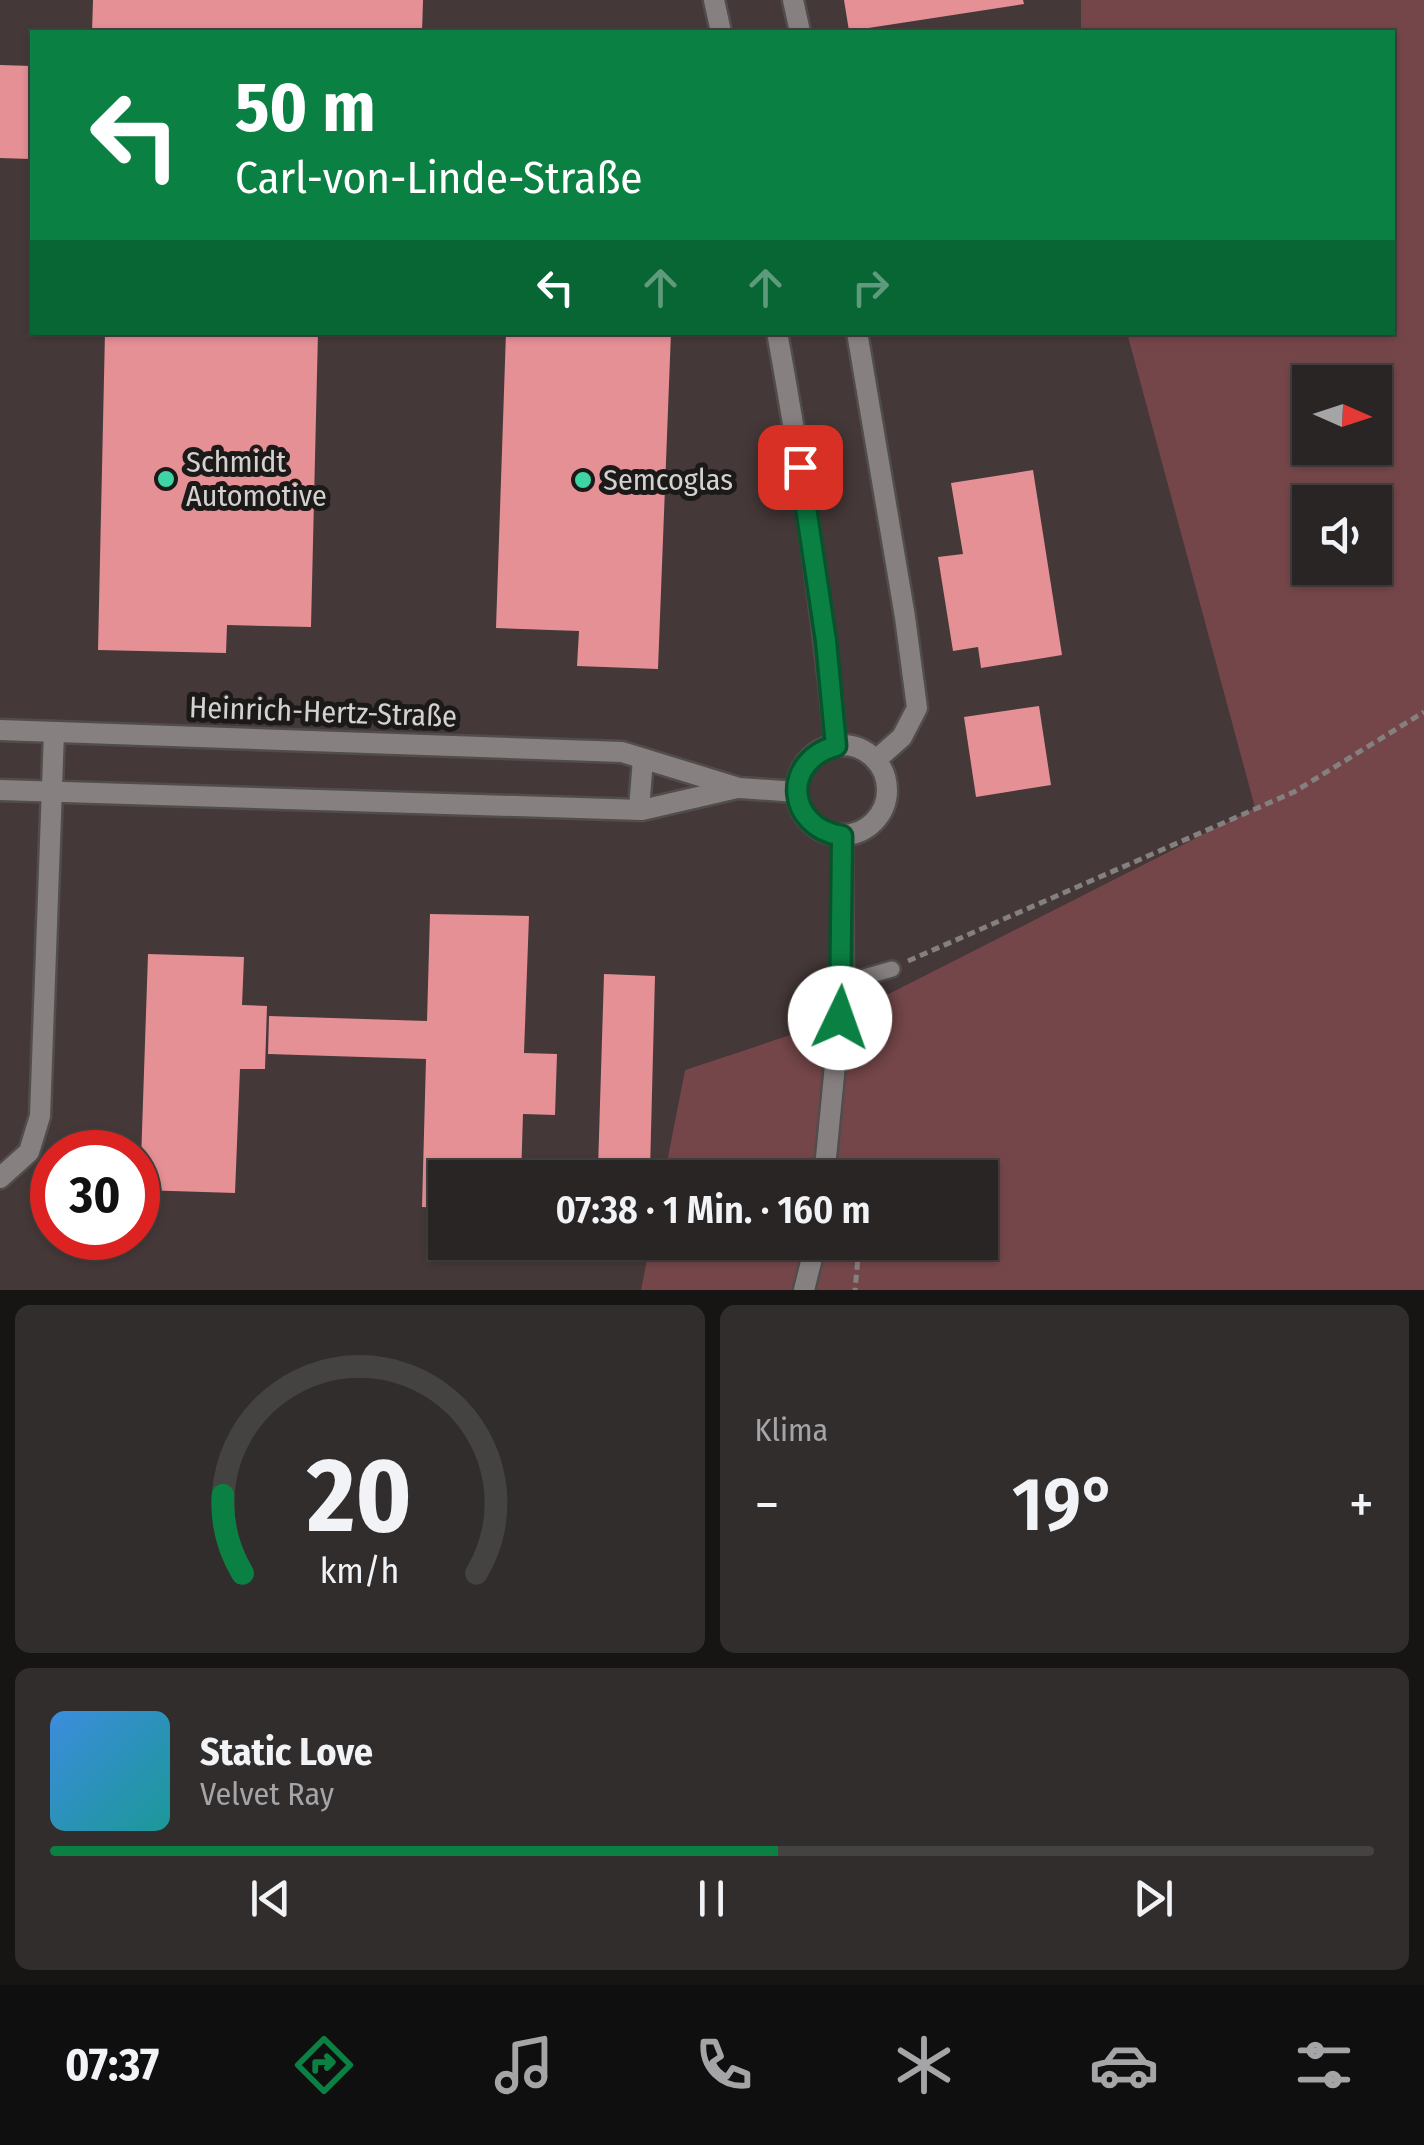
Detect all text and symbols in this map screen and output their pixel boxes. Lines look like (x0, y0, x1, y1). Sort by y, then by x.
text: 50 m (235, 66, 376, 150)
icon: left (70, 70, 200, 200)
text: Carl-von-Linde-Straße (235, 151, 642, 205)
icon: left (528, 260, 583, 315)
icon: ahead (633, 260, 688, 315)
icon: ahead (738, 260, 793, 315)
icon: right (843, 260, 898, 315)
north arrow (1292, 365, 1392, 465)
map controls (1292, 365, 1392, 585)
pin (758, 425, 843, 510)
icon: arrive (773, 440, 828, 495)
place label: Schmidt Automotive (186, 444, 327, 514)
place label: Semcoglas (603, 462, 733, 498)
marker: Schmidt Automotive (155, 468, 177, 490)
marker: Semcoglas (572, 469, 594, 491)
button: sound (1292, 485, 1392, 585)
street label: Heinrich-Hertz-Straße (188, 689, 458, 735)
position arrow (788, 966, 892, 1070)
speed limit sign: 30 (30, 1130, 160, 1260)
text: 07:38 · 1 Min. · 160 m (555, 1187, 871, 1233)
text: Klima (755, 1411, 828, 1449)
text: 20 (306, 1434, 412, 1559)
text: 19° (1012, 1460, 1116, 1550)
text: − (755, 1472, 779, 1538)
text: + (1349, 1472, 1374, 1538)
text: km/h (320, 1550, 400, 1592)
text: Static Love (200, 1729, 373, 1775)
text: Velvet Ray (200, 1775, 334, 1813)
icon: previous (243, 1871, 298, 1926)
icon: pause (684, 1871, 739, 1926)
icon: next (1126, 1871, 1181, 1926)
icon: directions (289, 2030, 359, 2100)
icon: music (489, 2030, 559, 2100)
icon: phone (689, 2030, 759, 2100)
icon: climate (889, 2030, 959, 2100)
icon: car (1089, 2030, 1159, 2100)
icon: filters (1289, 2030, 1359, 2100)
text: 07:37 (65, 2038, 159, 2092)

